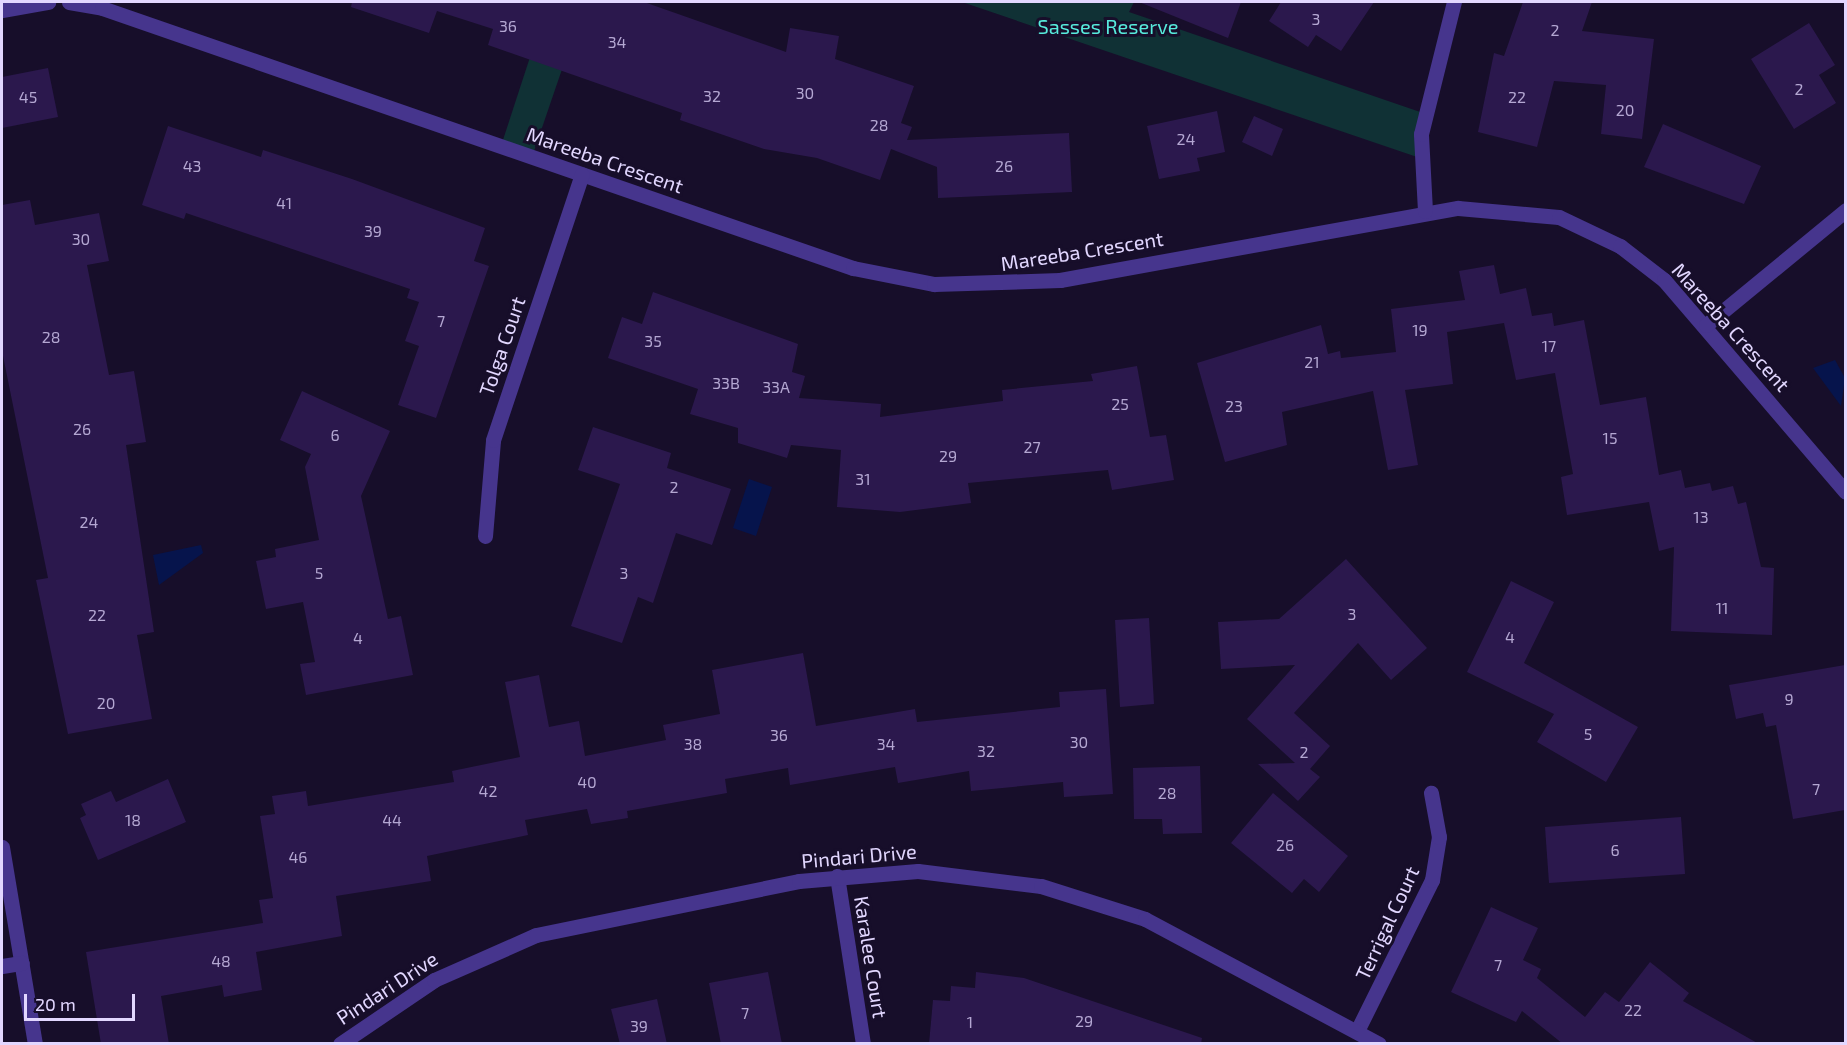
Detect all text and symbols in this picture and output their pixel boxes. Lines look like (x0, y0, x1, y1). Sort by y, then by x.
house number: 3 (1312, 9, 1320, 29)
park label: Sasses Reserve (1037, 14, 1179, 38)
house number: 36 (499, 16, 517, 36)
house number: 2 (1551, 20, 1559, 40)
house number: 34 (608, 32, 626, 52)
house number: 2 (1795, 79, 1803, 99)
house number: 30 (796, 83, 814, 103)
house number: 32 (703, 86, 721, 106)
house number: 45 (19, 87, 37, 107)
house number: 22 (1508, 87, 1526, 107)
house number: 20 (1616, 100, 1634, 120)
house number: 28 (870, 115, 888, 135)
street label: Mareeba Crescent (523, 122, 687, 198)
house number: 24 (1177, 129, 1195, 149)
house number: 43 (183, 156, 201, 176)
house number: 26 (995, 156, 1013, 176)
house number: 41 (276, 193, 292, 213)
house number: 39 (364, 221, 382, 241)
street label: Mareeba Crescent (999, 226, 1165, 276)
house number: 30 (72, 229, 90, 249)
street label: Mareeba Crescent (1667, 258, 1795, 396)
street label: Tolga Court (474, 293, 530, 399)
house number: 7 (437, 311, 445, 331)
house number: 19 (1412, 320, 1428, 340)
house number: 28 (42, 327, 60, 347)
house number: 35 (644, 331, 662, 351)
house number: 17 (1542, 336, 1556, 356)
house number: 21 (1304, 352, 1320, 372)
house number: 33B (712, 373, 740, 393)
house number: 33A (762, 377, 790, 397)
house number: 25 (1111, 394, 1129, 414)
house number: 23 (1225, 396, 1243, 416)
house number: 26 (73, 419, 91, 439)
house number: 6 (330, 425, 340, 445)
house number: 15 (1603, 428, 1617, 448)
house number: 27 (1023, 437, 1041, 457)
house number: 29 (939, 446, 957, 466)
house number: 31 (855, 469, 871, 489)
house number: 2 (670, 477, 678, 497)
house number: 13 (1693, 507, 1709, 527)
house number: 24 (80, 512, 98, 532)
house number: 5 (315, 563, 323, 583)
house number: 3 (620, 563, 628, 583)
house number: 11 (1716, 598, 1728, 618)
house number: 3 (1348, 604, 1356, 624)
house number: 22 (88, 605, 106, 625)
house number: 4 (1505, 627, 1515, 647)
house number: 4 (353, 628, 363, 648)
house number: 9 (1784, 689, 1794, 709)
house number: 20 (97, 693, 115, 713)
house number: 5 (1584, 724, 1592, 744)
house number: 36 (770, 725, 788, 745)
house number: 30 (1070, 732, 1088, 752)
house number: 38 (684, 734, 702, 754)
house number: 34 (877, 734, 895, 754)
house number: 32 (977, 741, 995, 761)
house number: 2 (1300, 742, 1308, 762)
house number: 40 (577, 772, 597, 792)
house number: 7 (1812, 779, 1820, 799)
house number: 42 (479, 781, 497, 801)
house number: 28 (1158, 783, 1176, 803)
house number: 18 (125, 810, 141, 830)
house number: 44 (382, 810, 402, 830)
house number: 26 (1276, 835, 1294, 855)
street label: Pindari Drive (800, 839, 918, 873)
house number: 6 (1610, 840, 1620, 860)
house number: 46 (289, 847, 307, 867)
street label: Terrigal Court (1350, 862, 1424, 984)
street label: Karalee Court (849, 894, 893, 1020)
street label: Pindari Drive (332, 946, 442, 1030)
house number: 48 (211, 951, 231, 971)
house number: 7 (1494, 955, 1502, 975)
scale bar (27, 982, 138, 1020)
text: 20 m (35, 993, 76, 1015)
house number: 22 (1624, 1000, 1642, 1020)
house number: 7 (741, 1003, 749, 1023)
house number: 29 (1075, 1011, 1093, 1031)
house number: 1 (967, 1012, 973, 1032)
house number: 39 (630, 1016, 648, 1036)

